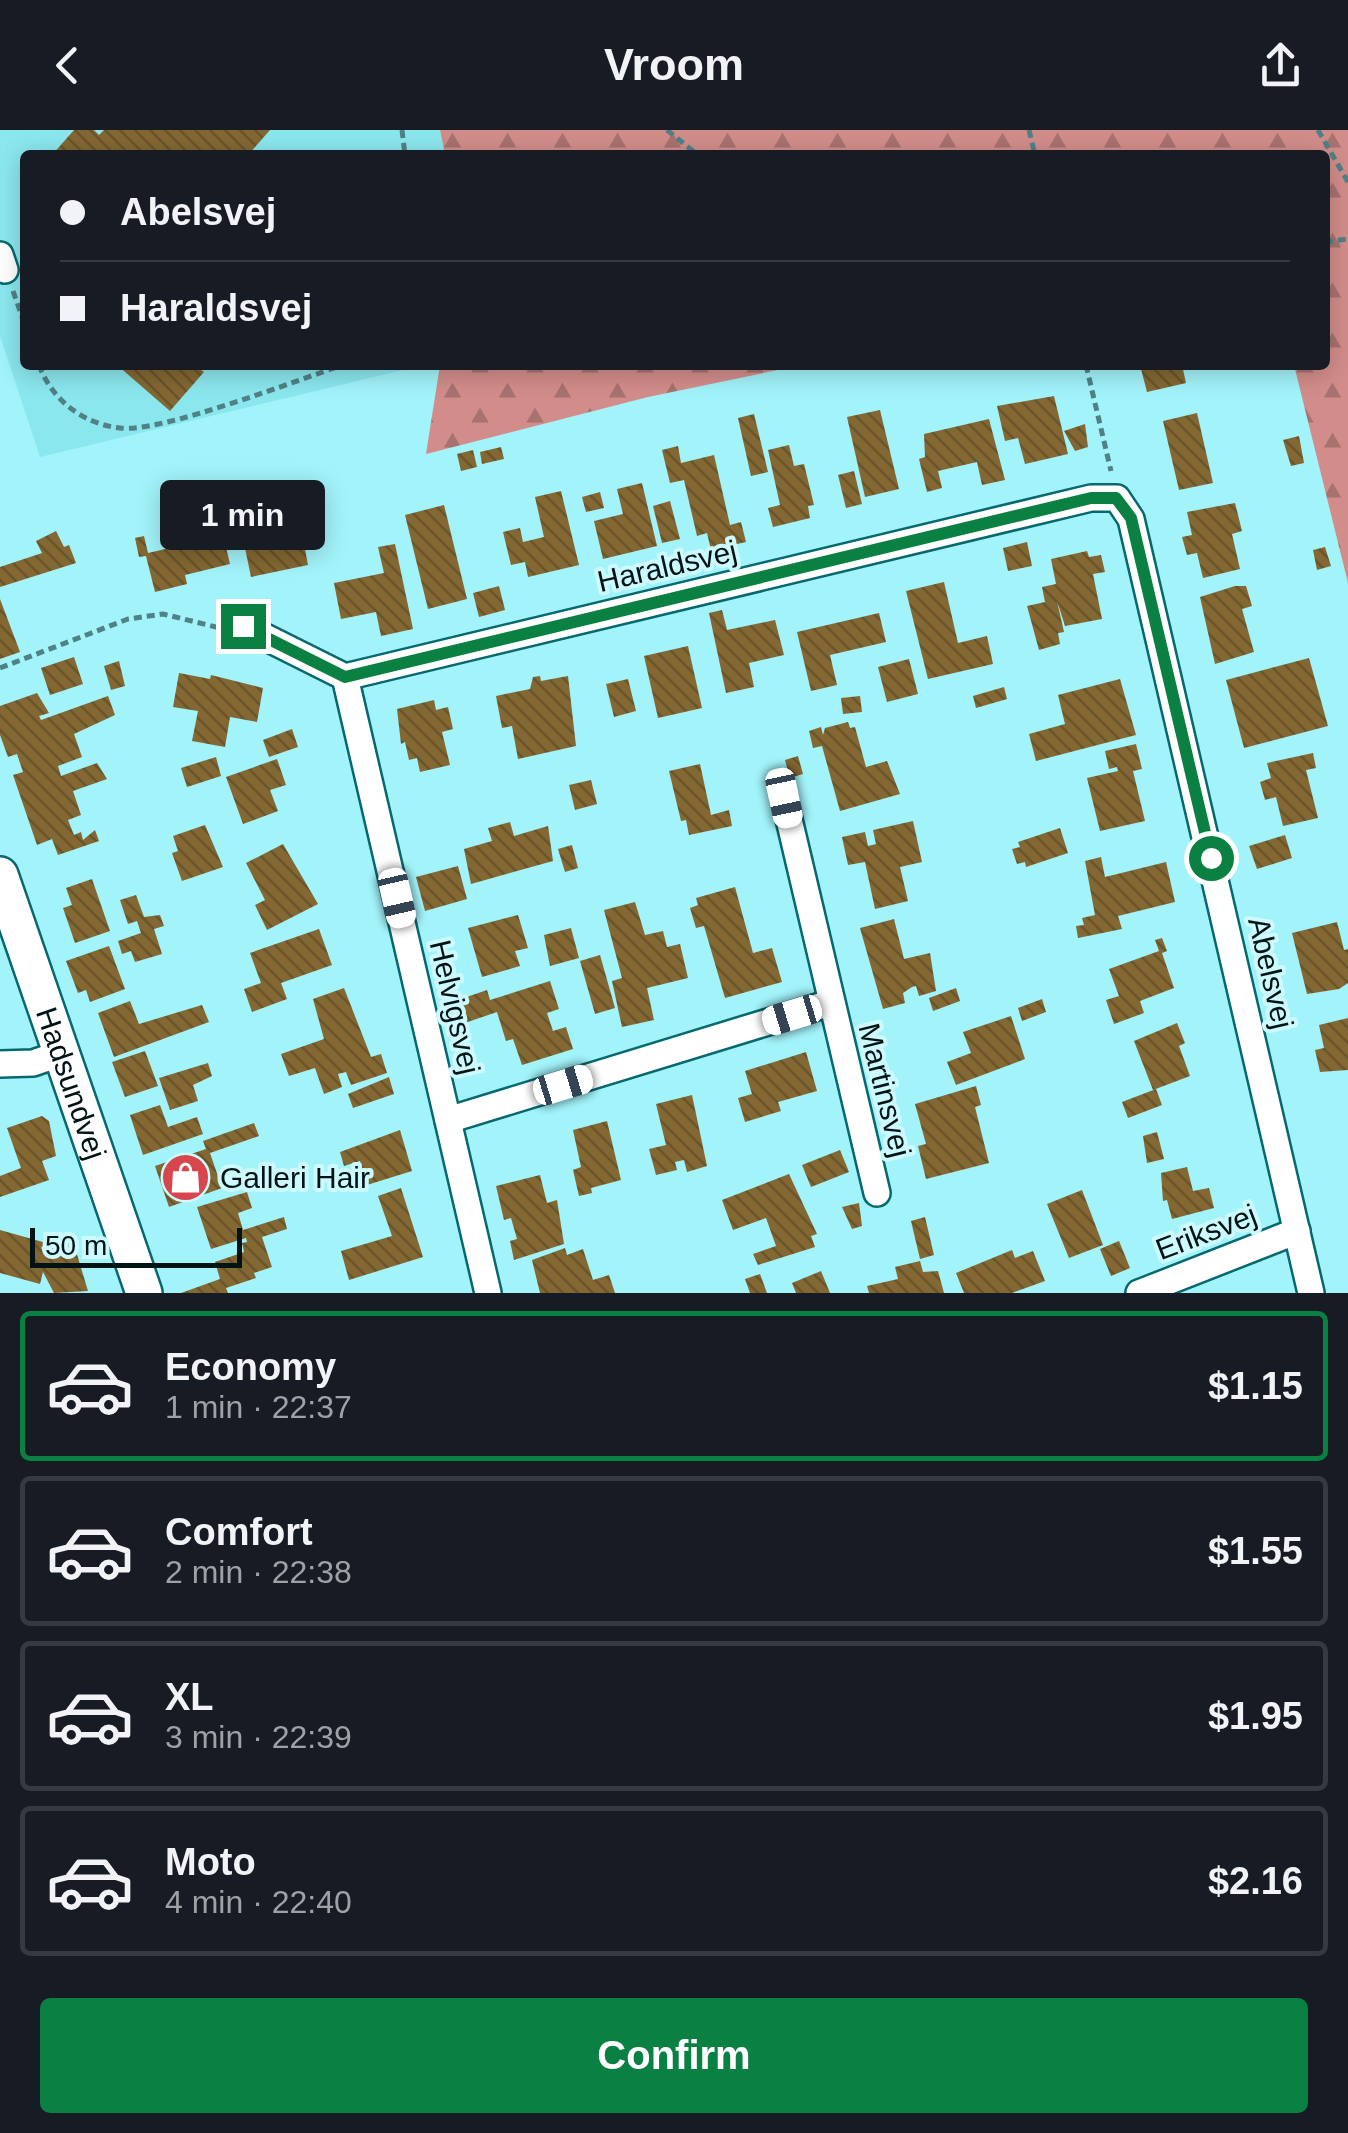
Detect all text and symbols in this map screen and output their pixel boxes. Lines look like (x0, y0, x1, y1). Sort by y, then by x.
icon: back (40, 38, 95, 93)
icon: share (1253, 38, 1308, 93)
text: Vroom (604, 39, 744, 90)
text: Abelsvej (120, 191, 276, 233)
text: Haraldsvej (120, 287, 312, 329)
callout: 1 min (160, 481, 326, 551)
text: 1 min (201, 497, 284, 533)
street label: Haraldsvej (594, 534, 740, 598)
route end (221, 604, 266, 649)
car (763, 766, 805, 830)
route start (1189, 836, 1234, 881)
car (376, 865, 418, 931)
street label: Abelsvej (1242, 914, 1300, 1032)
street label: Helvigsvej (424, 937, 486, 1077)
car (759, 992, 825, 1038)
street label: Hadsundvej (30, 1003, 113, 1163)
street label: Martinsvej (852, 1020, 918, 1160)
car (530, 1062, 596, 1108)
shop icon: Galleri Hair (159, 1151, 211, 1203)
place label: Galleri Hair (220, 1161, 370, 1194)
street label: Eriksvej (1151, 1198, 1261, 1266)
scale bar (30, 1223, 242, 1268)
text: 50 m (45, 1230, 107, 1261)
icon: car (45, 1341, 135, 1431)
text: Economy (165, 1346, 336, 1388)
text: $1.15 (1208, 1365, 1303, 1407)
text: 1 min · 22:37 (165, 1389, 352, 1425)
icon: car (45, 1506, 135, 1596)
text: Comfort (165, 1511, 313, 1553)
text: $1.55 (1208, 1530, 1303, 1572)
text: 2 min · 22:38 (165, 1554, 352, 1590)
icon: car (45, 1671, 135, 1761)
text: XL (165, 1676, 214, 1718)
text: $1.95 (1208, 1695, 1303, 1737)
text: 3 min · 22:39 (165, 1719, 352, 1755)
icon: car (45, 1836, 135, 1926)
text: Moto (165, 1841, 256, 1883)
text: $2.16 (1208, 1860, 1303, 1902)
text: 4 min · 22:40 (165, 1884, 352, 1920)
button: Confirm (40, 1998, 1308, 2113)

